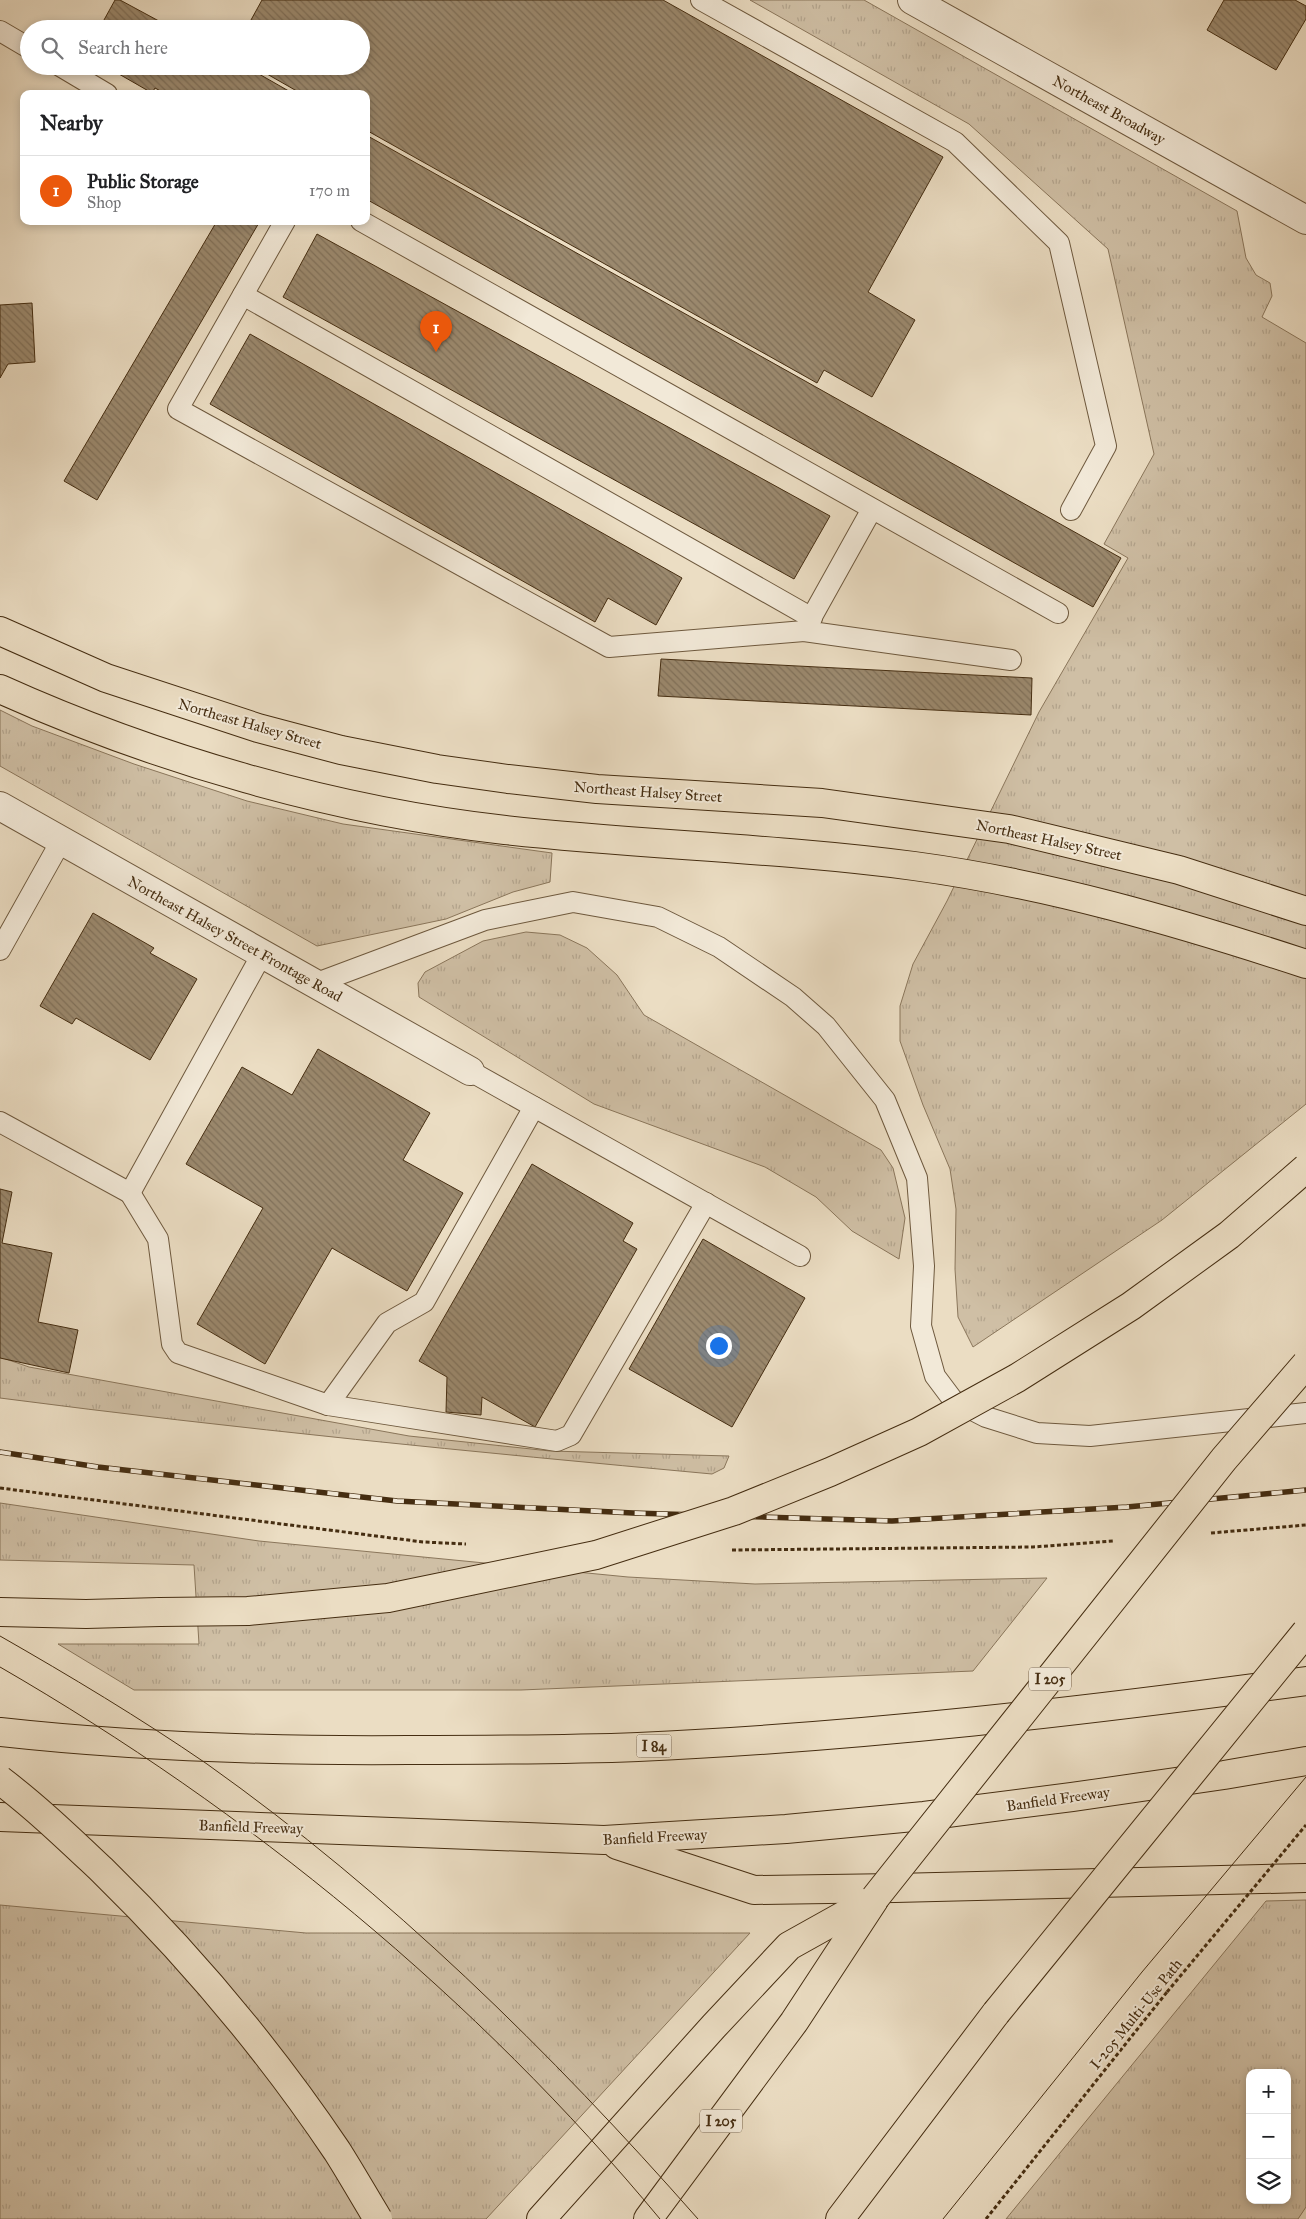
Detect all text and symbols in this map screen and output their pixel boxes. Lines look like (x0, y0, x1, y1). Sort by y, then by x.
search box (20, 20, 370, 75)
icon: search (38, 34, 66, 62)
text: Search here (78, 36, 168, 59)
street label: Northeast Broadway (1050, 72, 1169, 149)
text: Nearby (40, 110, 103, 136)
text: Public Storage (87, 170, 199, 193)
text: 1 (53, 181, 59, 200)
text: 170 m (309, 181, 350, 200)
text: Shop (87, 193, 121, 212)
pin: 1 (420, 311, 452, 352)
street label: Northeast Halsey Street (176, 695, 324, 753)
street label: Northeast Halsey Street (573, 778, 723, 806)
street label: Northeast Halsey Street (975, 816, 1124, 864)
street label: Northeast Halsey Street Frontage Road (125, 872, 346, 1006)
your location (706, 1333, 732, 1359)
road number: I 205 (1029, 1668, 1071, 1690)
road number: I 84 (636, 1734, 672, 1758)
street label: Banfield Freeway (1005, 1783, 1112, 1815)
street label: Banfield Freeway (198, 1816, 304, 1838)
street label: Banfield Freeway (602, 1825, 709, 1849)
street label: I-205 Multi-Use Path (1086, 1955, 1186, 2073)
map controls (1246, 2069, 1291, 2204)
button: + (1246, 2069, 1291, 2114)
road number: I 205 (700, 2110, 742, 2132)
button: − (1246, 2114, 1291, 2159)
button: layers (1246, 2159, 1291, 2204)

